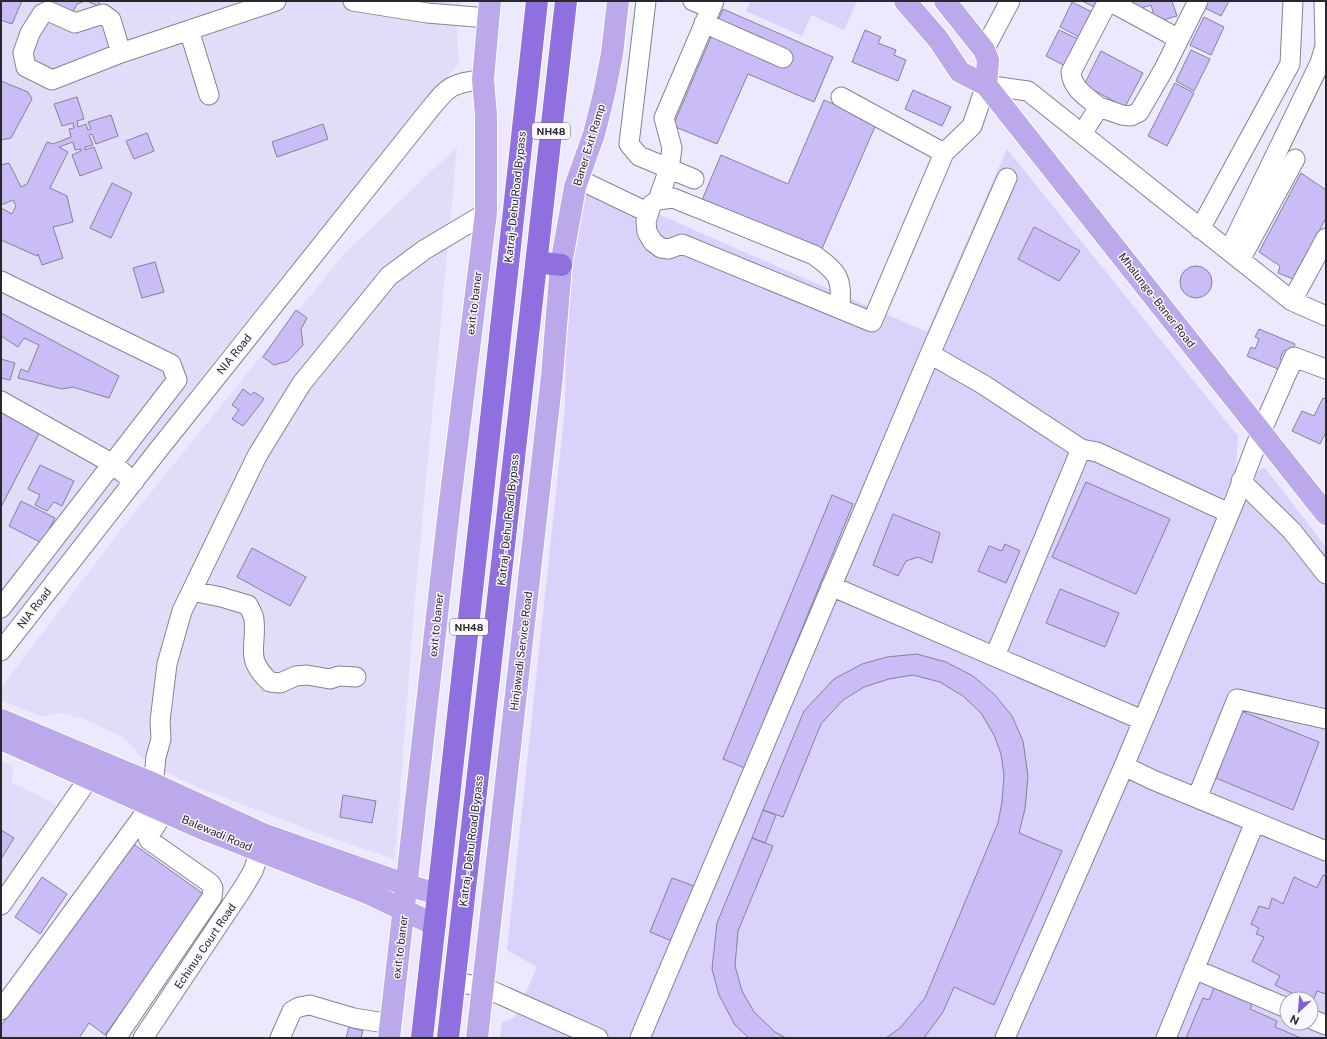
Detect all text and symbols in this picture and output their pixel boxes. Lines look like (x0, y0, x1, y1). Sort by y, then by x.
street label: Baner Exit Ramp (571, 102, 607, 187)
road number: NH48 (532, 123, 570, 139)
street label: Katraj - Dehu Road Bypass (502, 130, 528, 263)
street label: Mhalunge - Baner Road (1116, 250, 1198, 350)
street label: exit to baner (464, 270, 484, 336)
street label: NIA Road (214, 332, 254, 376)
street label: Katraj - Dehu Road Bypass (495, 453, 521, 586)
street label: NIA Road (15, 585, 53, 631)
street label: Hinjawadi Service Road (508, 591, 534, 711)
street label: exit to baner (427, 592, 445, 658)
road number: NH48 (450, 619, 488, 635)
street label: Katraj - Dehu Road Bypass (457, 774, 485, 907)
street label: Balewadi Road (180, 813, 254, 853)
street label: Echinus Court Road (172, 901, 238, 991)
street label: exit to baner (390, 914, 410, 980)
north arrow (1279, 991, 1319, 1031)
text: N (1288, 1013, 1301, 1027)

